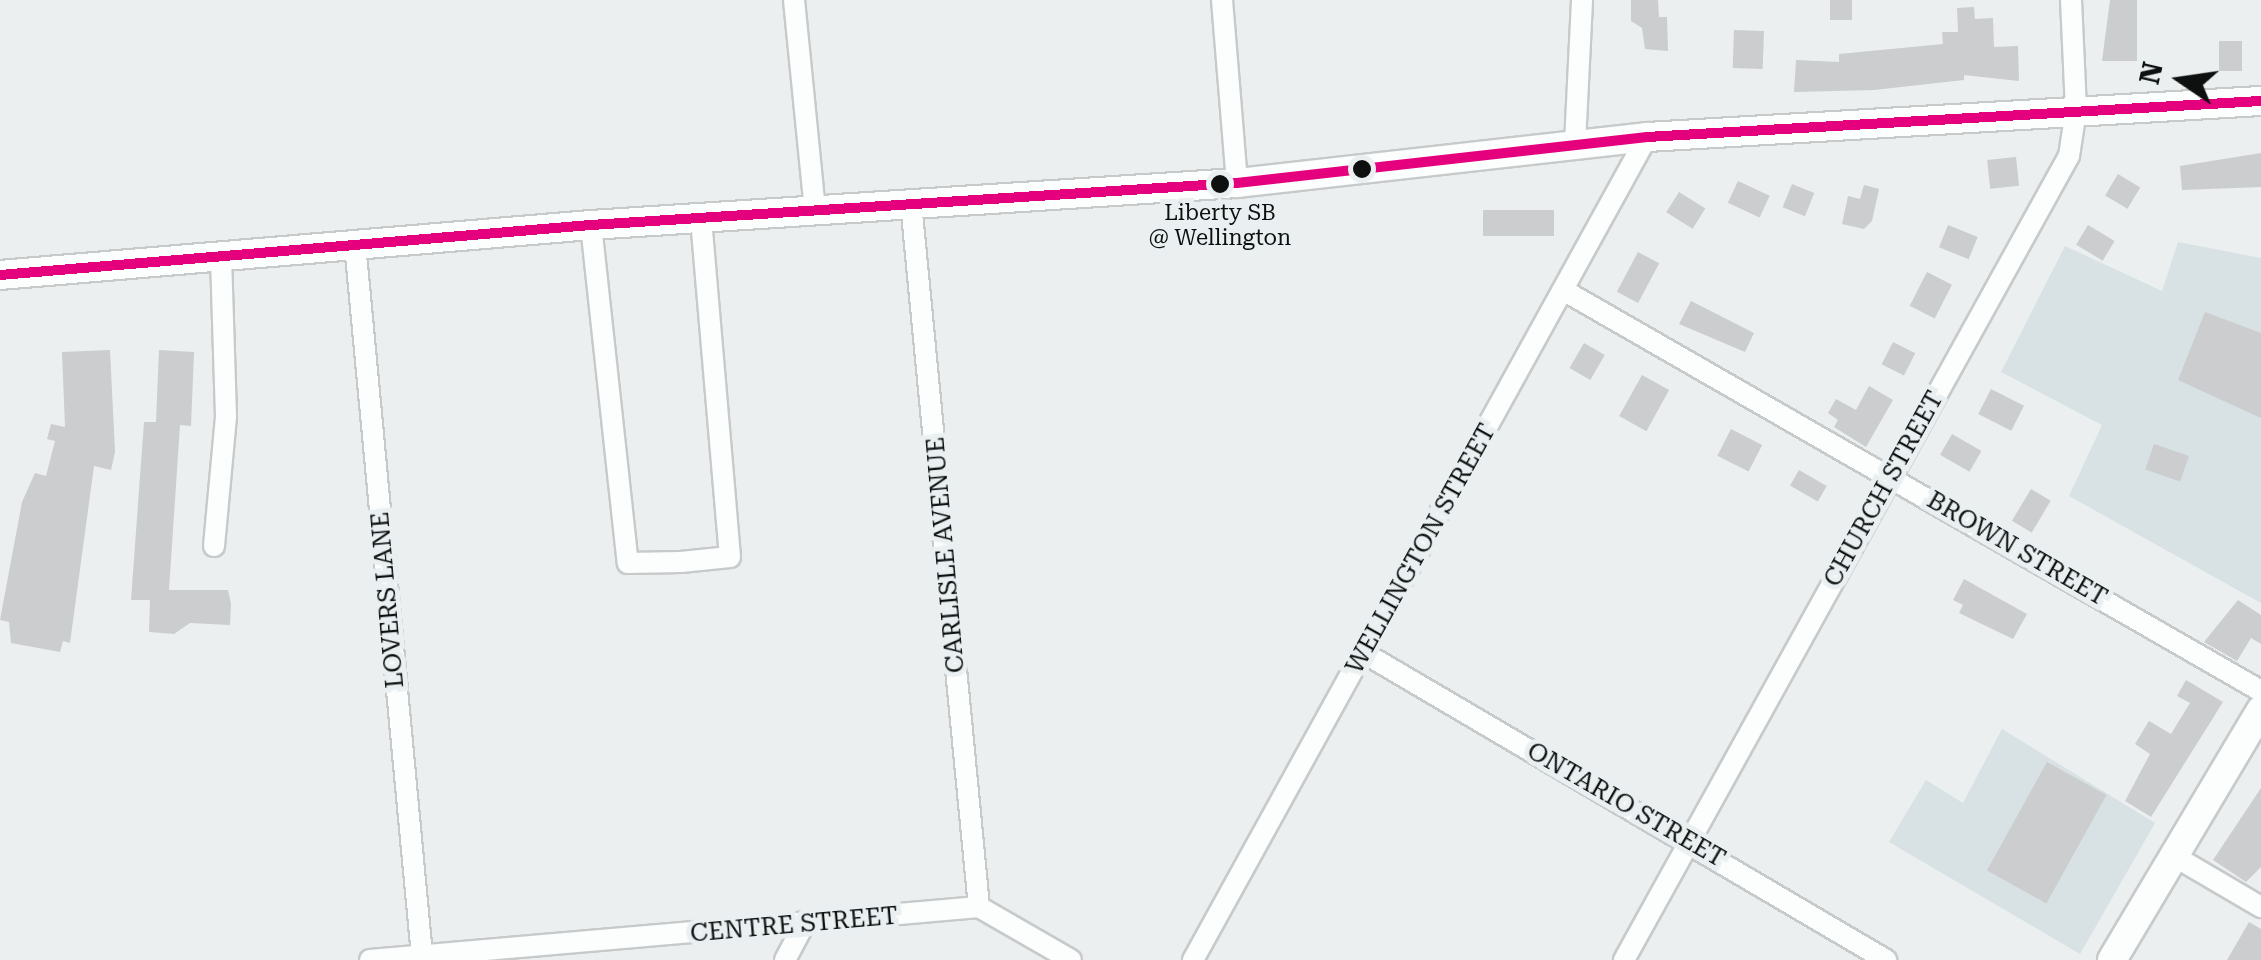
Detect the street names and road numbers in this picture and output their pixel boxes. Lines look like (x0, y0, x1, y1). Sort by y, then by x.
street label: CHURCH STREET (1818, 386, 1950, 592)
street label: WELLINGTON STREET (1340, 419, 1502, 679)
street label: CARLISLE AVENUE (921, 436, 971, 674)
street label: BROWN STREET (1922, 485, 2112, 613)
street label: LOVERS LANE (365, 511, 411, 689)
street label: ONTARIO STREET (1522, 736, 1730, 874)
street label: CENTRE STREET (689, 901, 899, 949)

